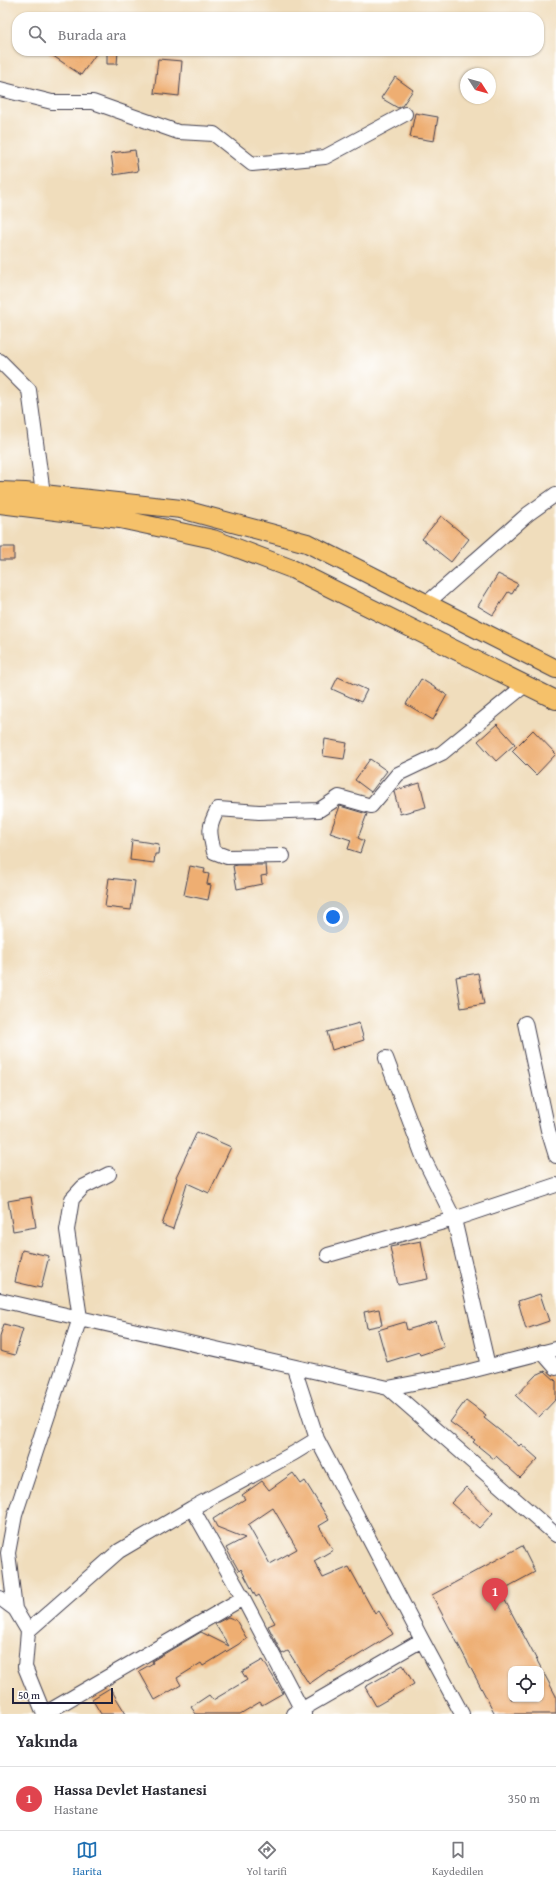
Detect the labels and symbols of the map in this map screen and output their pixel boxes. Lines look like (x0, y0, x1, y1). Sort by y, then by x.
north arrow (460, 68, 496, 104)
your location (323, 907, 343, 927)
pin: 1 (482, 1578, 508, 1611)
scale bar (12, 1686, 113, 1705)

